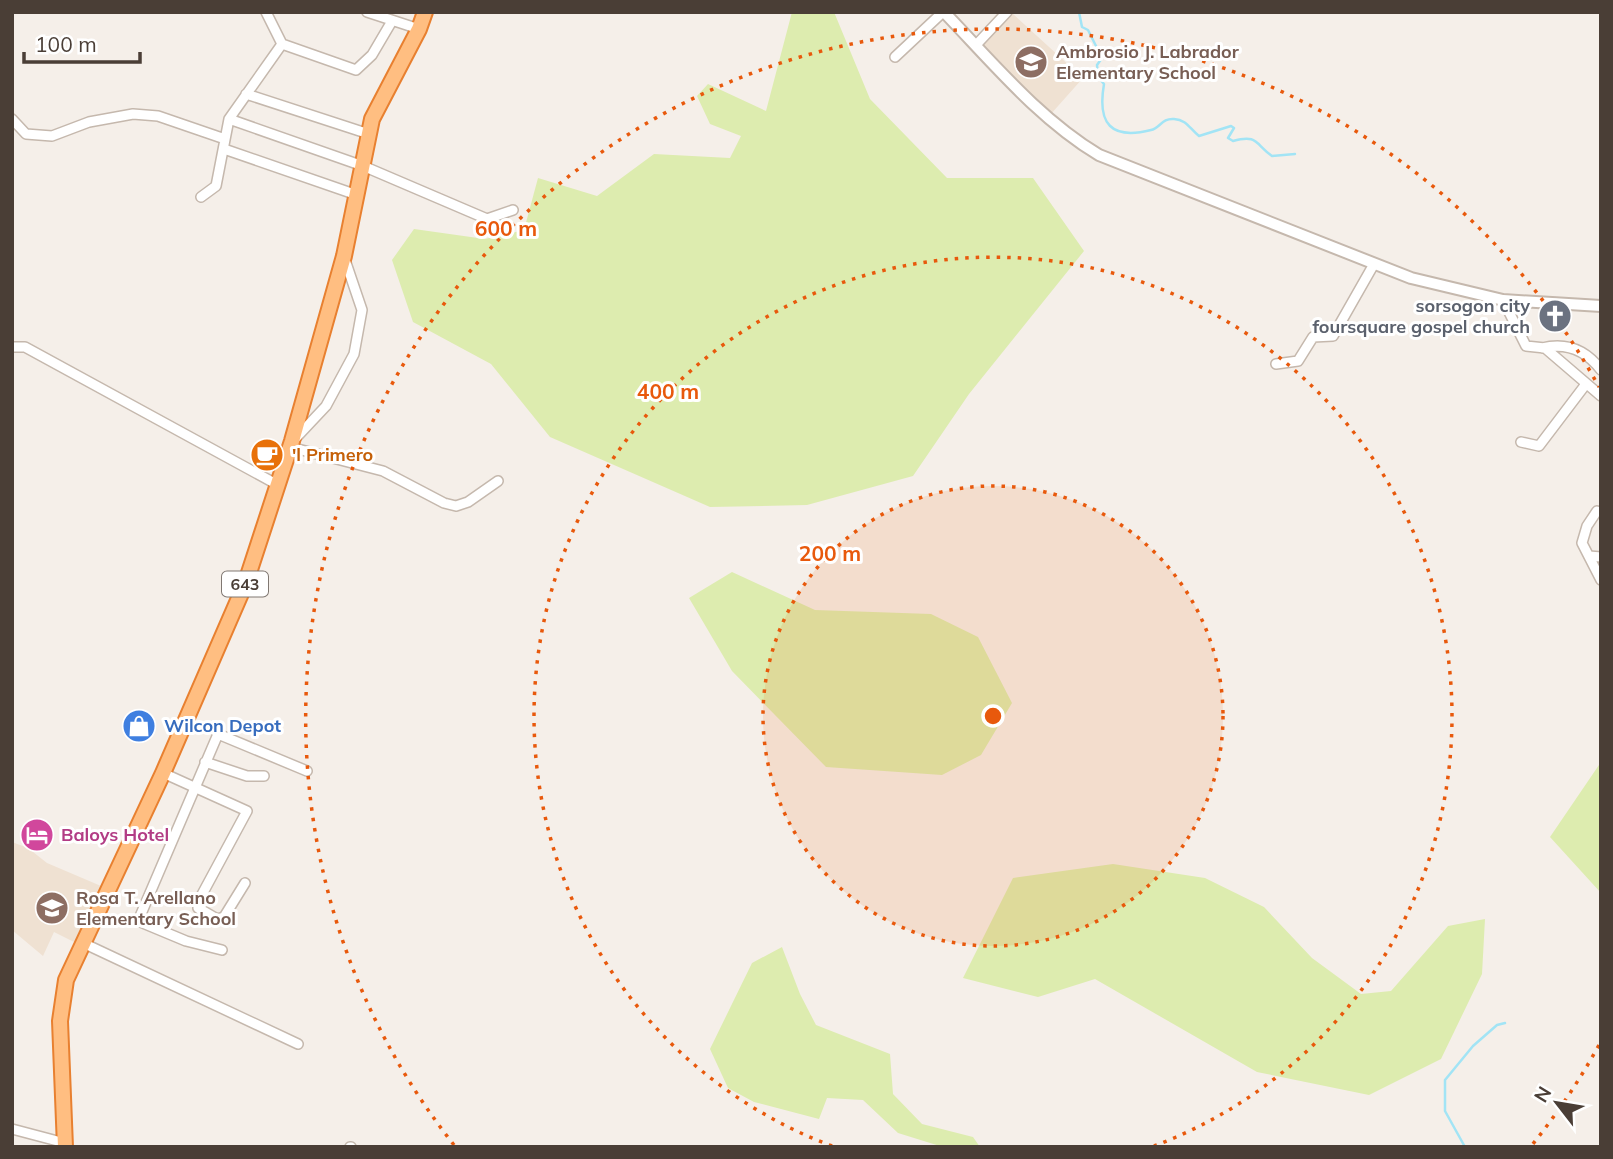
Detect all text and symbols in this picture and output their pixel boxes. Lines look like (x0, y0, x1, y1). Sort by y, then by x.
scale bar (24, 21, 140, 65)
text: 100 m (35, 31, 97, 57)
place label: Ambrosio J. Labrador Elementary School (1056, 40, 1240, 84)
school or university icon: Ambrosio J. Labrador Elementary School (1012, 43, 1050, 81)
text: 600 m (475, 215, 537, 241)
place label: sorsogon city foursquare gospel church (1312, 294, 1530, 338)
church icon: sorsogon city foursquare gospel church (1536, 297, 1574, 335)
text: 400 m (637, 378, 699, 404)
cafe icon: 'l Primero (248, 436, 286, 474)
place label: 'l Primero (292, 443, 373, 466)
text: 200 m (799, 540, 861, 566)
road number: 643 (222, 572, 268, 596)
centre of rings (981, 704, 1005, 728)
shop icon: Wilcon Depot (120, 707, 158, 745)
place label: Wilcon Depot (164, 714, 281, 737)
hotel icon: Baloys Hotel (18, 816, 56, 854)
place label: Baloys Hotel (61, 823, 169, 846)
place label: Rosa T. Arellano Elementary School (76, 886, 236, 930)
school or university icon: Rosa T. Arellano Elementary School (33, 889, 71, 927)
north arrow (1522, 1068, 1592, 1138)
text: N (1528, 1082, 1556, 1107)

